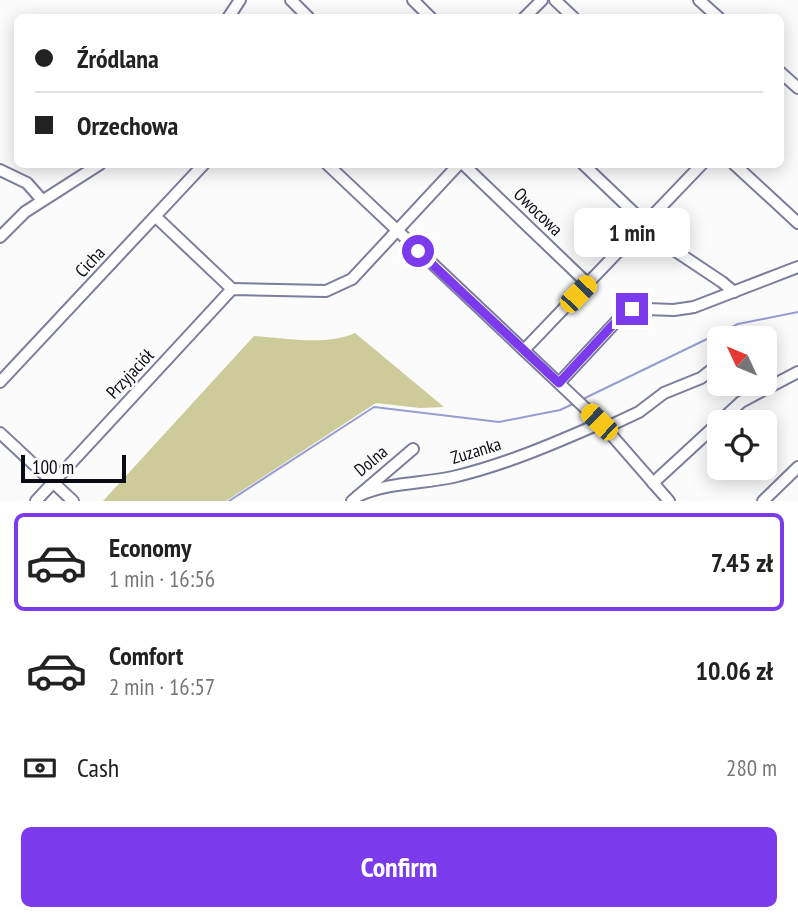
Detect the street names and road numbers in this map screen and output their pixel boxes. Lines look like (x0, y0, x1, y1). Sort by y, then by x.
street label: Owocowa (509, 183, 568, 241)
street label: Cicha (70, 241, 110, 282)
street label: Przyjaciół (101, 344, 159, 403)
street label: Zuzanka (448, 432, 504, 469)
street label: Dolna (349, 440, 392, 481)

